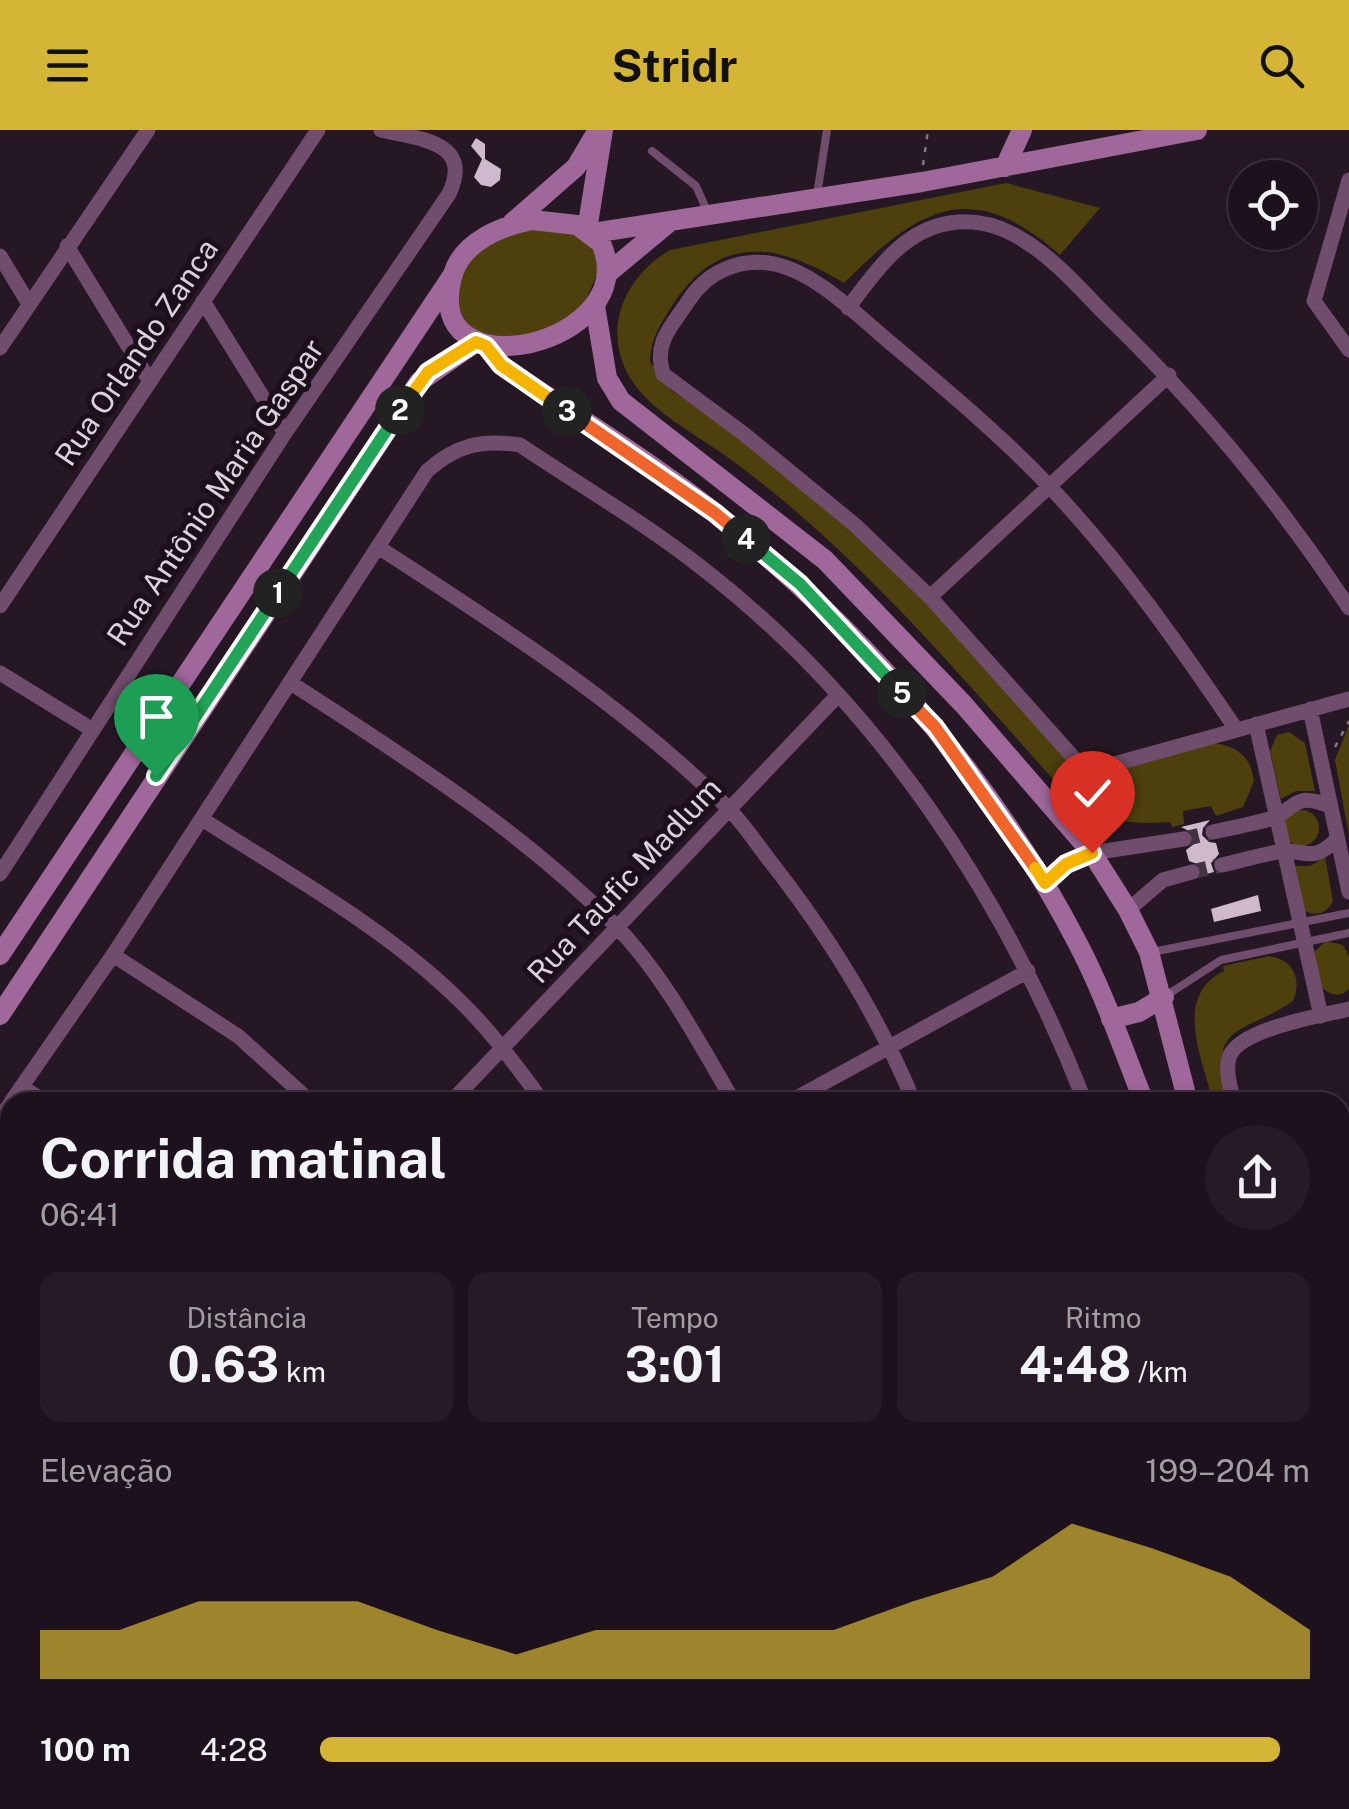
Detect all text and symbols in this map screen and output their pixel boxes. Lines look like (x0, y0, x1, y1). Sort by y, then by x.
icon: menu (40, 38, 95, 93)
icon: search (1254, 38, 1309, 93)
text: Stridr (612, 39, 737, 92)
map controls (1228, 160, 1318, 250)
button: locate (1228, 160, 1318, 250)
street label: Rua Orlando Zanca (47, 232, 225, 472)
street label: Rua Antônio Maria Gaspar (99, 332, 331, 652)
pin: 2 (375, 385, 425, 435)
pin: 3 (542, 386, 592, 436)
text: 2 (391, 393, 409, 426)
text: 3 (558, 394, 576, 427)
pin: 4 (721, 514, 771, 564)
text: 4 (737, 522, 755, 555)
pin: 1 (253, 568, 303, 618)
text: 1 (272, 576, 284, 609)
pin: 5 (877, 668, 927, 718)
pin (114, 674, 199, 777)
text: 5 (893, 676, 911, 709)
icon: arrive (129, 689, 184, 744)
pin (1050, 751, 1135, 854)
icon: check (1065, 766, 1120, 821)
street label: Rua Taufic Madlum (520, 770, 728, 990)
button: share (1205, 1125, 1310, 1230)
text: Corrida matinal (40, 1126, 447, 1190)
text: 06:41 (40, 1196, 119, 1233)
text: Distância (187, 1301, 307, 1334)
text: Tempo (631, 1301, 719, 1334)
text: Ritmo (1065, 1301, 1142, 1334)
text: 0.63 (167, 1334, 279, 1393)
text: 3:01 (625, 1334, 725, 1393)
text: 4:48 (1019, 1334, 1131, 1393)
text: km (279, 1355, 326, 1388)
text: /km (1131, 1355, 1188, 1388)
text: Elevação (40, 1452, 173, 1489)
text: 199–204 m (1145, 1452, 1310, 1489)
text: 100 m (40, 1731, 131, 1768)
text: 4:28 (200, 1731, 268, 1768)

